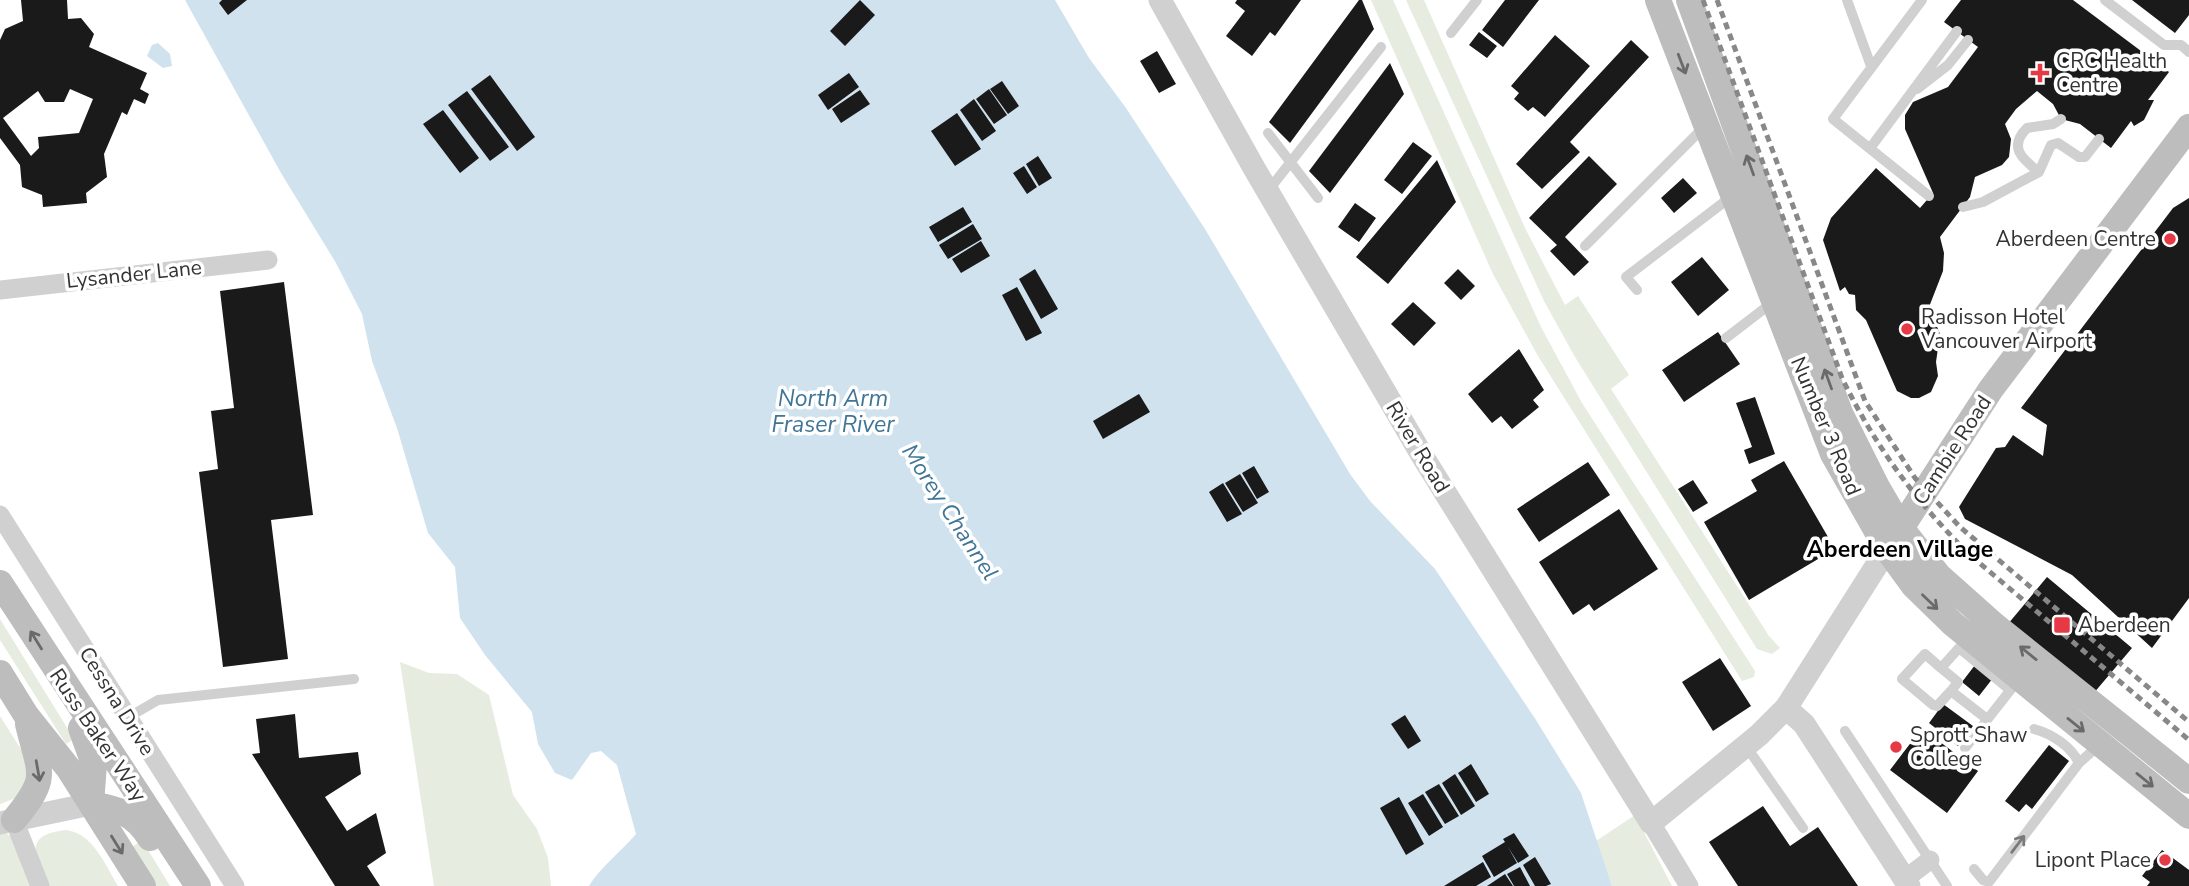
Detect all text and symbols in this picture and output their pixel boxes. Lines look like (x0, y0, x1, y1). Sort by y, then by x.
place label: CRC Health Centre (2056, 47, 2167, 99)
one-way arrow (1677, 52, 1690, 74)
marker: CRC Health Centre (2030, 63, 2050, 83)
one-way arrow (1743, 155, 1755, 177)
place label: Aberdeen Centre (1996, 225, 2156, 253)
marker: Aberdeen Centre (2162, 231, 2178, 247)
street label: Lysander Lane (65, 253, 203, 295)
place label: Radisson Hotel Vancouver Airport (1920, 303, 2093, 355)
marker: Radisson Hotel Vancouver Airport (1899, 321, 1915, 337)
street label: Number 3 Road (1784, 352, 1868, 500)
one-way arrow (1821, 368, 1833, 390)
water label: North Arm Fraser River (772, 383, 895, 440)
street label: Cambie Road (1906, 390, 1998, 510)
street label: River Road (1380, 396, 1456, 498)
water label: Morey Channel (894, 438, 1006, 586)
district label: Aberdeen Village (1807, 534, 1993, 565)
one-way arrow (1921, 593, 1938, 610)
place label: Aberdeen (2078, 611, 2171, 639)
marker: Aberdeen (2052, 615, 2072, 635)
one-way arrow (28, 631, 43, 650)
street label: Cessna Drive (73, 641, 161, 761)
one-way arrow (2020, 645, 2038, 661)
street label: Russ Baker Way (43, 663, 153, 807)
one-way arrow (2066, 717, 2084, 732)
place label: Sprott Shaw College (1910, 721, 2028, 773)
marker: Sprott Shaw College (1888, 739, 1904, 755)
one-way arrow (32, 759, 46, 782)
one-way arrow (2135, 772, 2153, 788)
one-way arrow (110, 835, 125, 854)
one-way arrow (2010, 835, 2025, 853)
place label: Lipont Place (2035, 846, 2151, 874)
marker: Lipont Place (2157, 852, 2173, 868)

